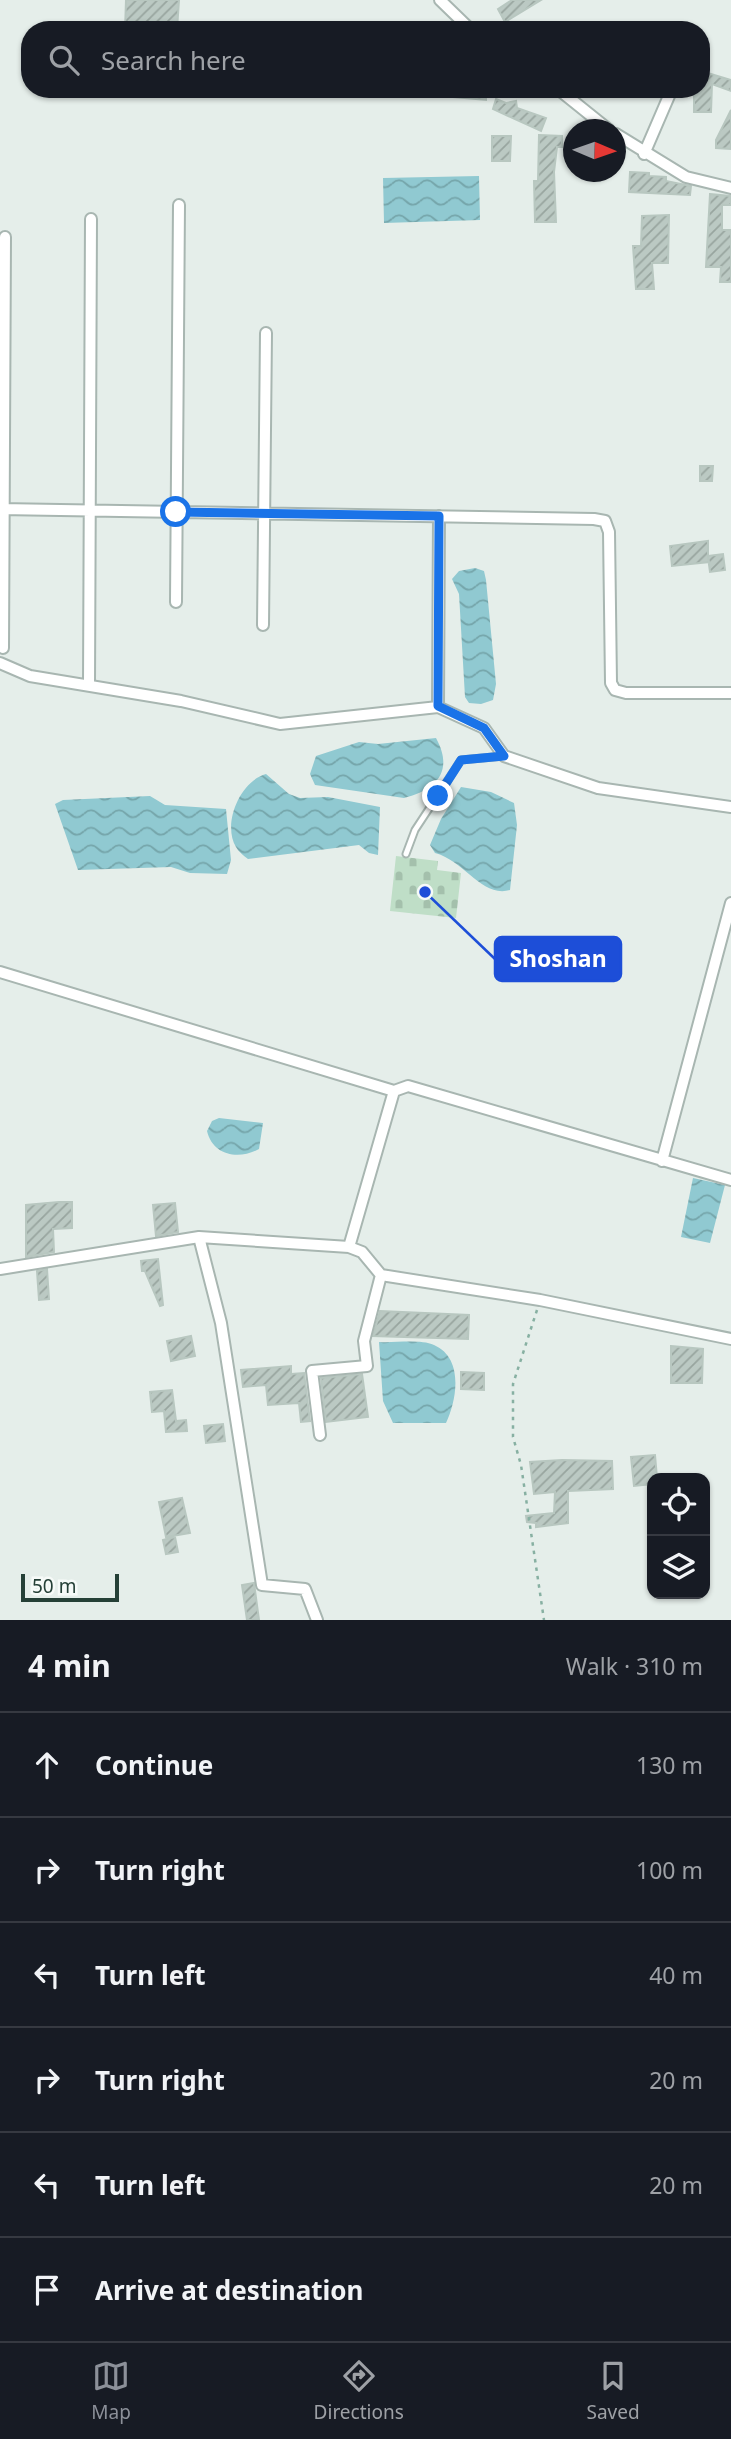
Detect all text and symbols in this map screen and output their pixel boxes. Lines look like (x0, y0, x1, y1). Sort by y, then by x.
search box (21, 21, 710, 98)
icon: search (45, 41, 83, 79)
text: Search here (101, 42, 246, 78)
north arrow (563, 119, 626, 182)
route start (160, 496, 191, 527)
route end (422, 780, 453, 811)
callout: Shoshan (495, 937, 621, 981)
text: Shoshan (509, 942, 607, 974)
map controls (647, 1473, 710, 1599)
button: locate (647, 1473, 710, 1536)
button: layers (647, 1536, 710, 1599)
scale bar (21, 1571, 119, 1603)
text: 50 m (32, 1573, 76, 1599)
text: 4 min (28, 1645, 111, 1686)
text: Walk · 310 m (566, 1650, 703, 1682)
icon: ahead (28, 1746, 66, 1784)
text: Continue (95, 1747, 213, 1783)
text: 130 m (636, 1749, 703, 1781)
icon: right (28, 1851, 66, 1889)
text: Turn right (95, 1852, 225, 1888)
text: 100 m (636, 1854, 703, 1886)
icon: left (28, 1956, 66, 1994)
text: Turn left (95, 1957, 206, 1993)
text: 40 m (649, 1959, 703, 1991)
icon: right (28, 2061, 66, 2099)
text: Turn right (95, 2062, 225, 2098)
text: 20 m (649, 2064, 703, 2096)
icon: left (28, 2166, 66, 2204)
text: Turn left (95, 2167, 206, 2203)
text: 20 m (649, 2169, 703, 2201)
icon: arrive (28, 2271, 66, 2309)
text: Arrive at destination (95, 2272, 364, 2308)
tab: Map (91, 2357, 131, 2425)
tab: Directions (314, 2357, 404, 2425)
tab: Saved (586, 2357, 640, 2425)

